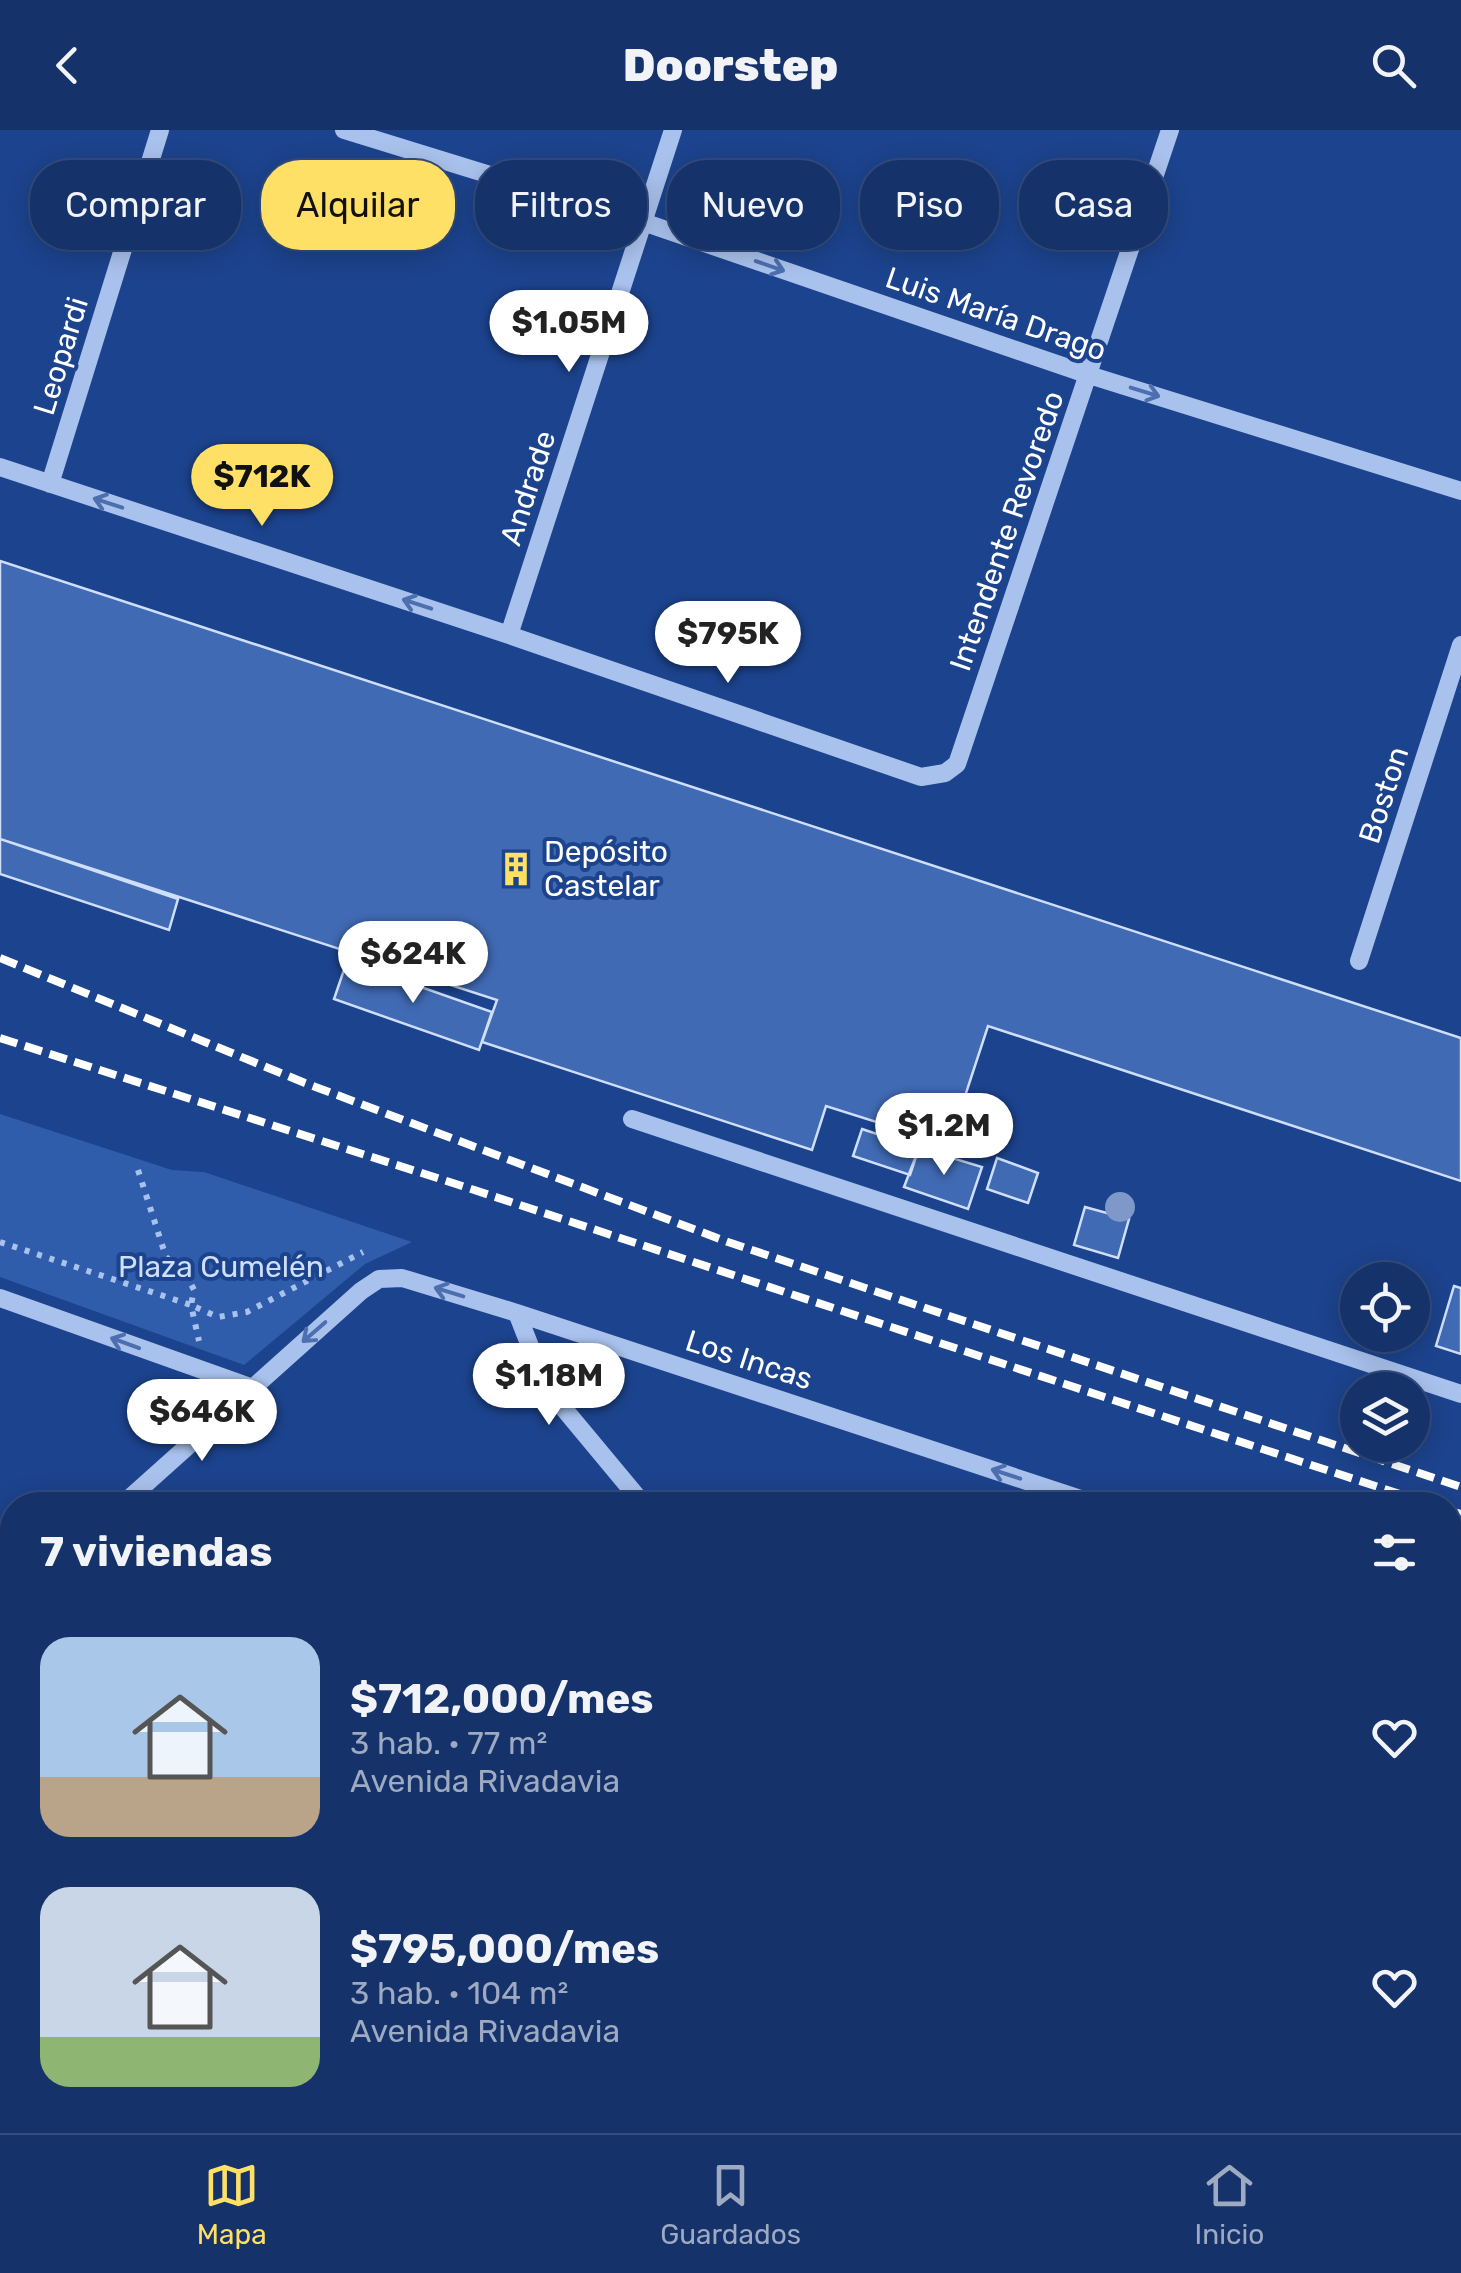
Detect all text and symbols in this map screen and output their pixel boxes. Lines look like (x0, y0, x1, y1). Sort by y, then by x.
icon: back (40, 38, 95, 93)
icon: search (1366, 38, 1421, 93)
text: Doorstep (623, 39, 838, 92)
chip: Comprar (30, 160, 241, 250)
chip: Alquilar (261, 160, 455, 250)
chip: Filtros (475, 160, 647, 250)
chip: Nuevo (667, 160, 840, 250)
chip: Piso (860, 160, 999, 250)
chip: Casa (1019, 160, 1168, 250)
one-way arrow (754, 258, 786, 276)
street label: Luis María Drago (881, 259, 1111, 369)
pin: $1.05M (488, 290, 650, 375)
street label: Leopardi (26, 293, 96, 419)
text: $1.05M (511, 303, 627, 341)
one-way arrow (1128, 384, 1160, 402)
street label: Intendente Revoredo (942, 386, 1072, 676)
street label: Andrade (493, 426, 563, 550)
pin: $712K (192, 444, 332, 529)
text: $712K (213, 457, 311, 495)
one-way arrow (92, 493, 124, 511)
one-way arrow (401, 594, 433, 612)
pin: $795K (658, 601, 798, 686)
text: $795K (677, 614, 779, 652)
street label: Boston (1351, 742, 1417, 848)
place label: Depósito Castelar (544, 834, 668, 904)
building icon: Depósito Castelar (497, 850, 535, 888)
pin: $624K (343, 921, 483, 1006)
text: $624K (360, 934, 466, 972)
pin: $1.2M (874, 1093, 1014, 1178)
text: $1.2M (897, 1106, 991, 1144)
park label: Plaza Cumelén (118, 1249, 324, 1285)
map controls (1340, 1262, 1430, 1462)
button: locate (1340, 1262, 1430, 1352)
one-way arrow (433, 1282, 465, 1300)
one-way arrow (302, 1320, 327, 1343)
street label: Los Incas (681, 1323, 817, 1397)
one-way arrow (111, 1333, 142, 1351)
pin: $1.18M (468, 1343, 630, 1428)
text: $1.18M (495, 1356, 603, 1394)
button: layers (1340, 1372, 1430, 1462)
pin: $646K (132, 1379, 272, 1464)
text: $646K (149, 1392, 255, 1430)
one-way arrow (991, 1464, 1022, 1482)
icon: filters (1367, 1525, 1422, 1580)
text: 7 viviendas (40, 1527, 272, 1577)
text: $712,000/mes (350, 1674, 654, 1724)
icon: home (120, 1677, 240, 1797)
icon: heart (1367, 1710, 1422, 1765)
text: 3 hab. · 77 m² (350, 1724, 547, 1762)
text: Avenida Rivadavia (350, 1762, 620, 1800)
text: $795,000/mes (350, 1924, 659, 1974)
icon: home (120, 1927, 240, 2047)
icon: heart (1367, 1960, 1422, 2015)
text: 3 hab. · 104 m² (350, 1974, 568, 2012)
text: Avenida Rivadavia (350, 2012, 620, 2050)
tab: Mapa (197, 2158, 267, 2251)
tab: Guardados (660, 2158, 801, 2251)
tab: Inicio (1195, 2158, 1264, 2251)

